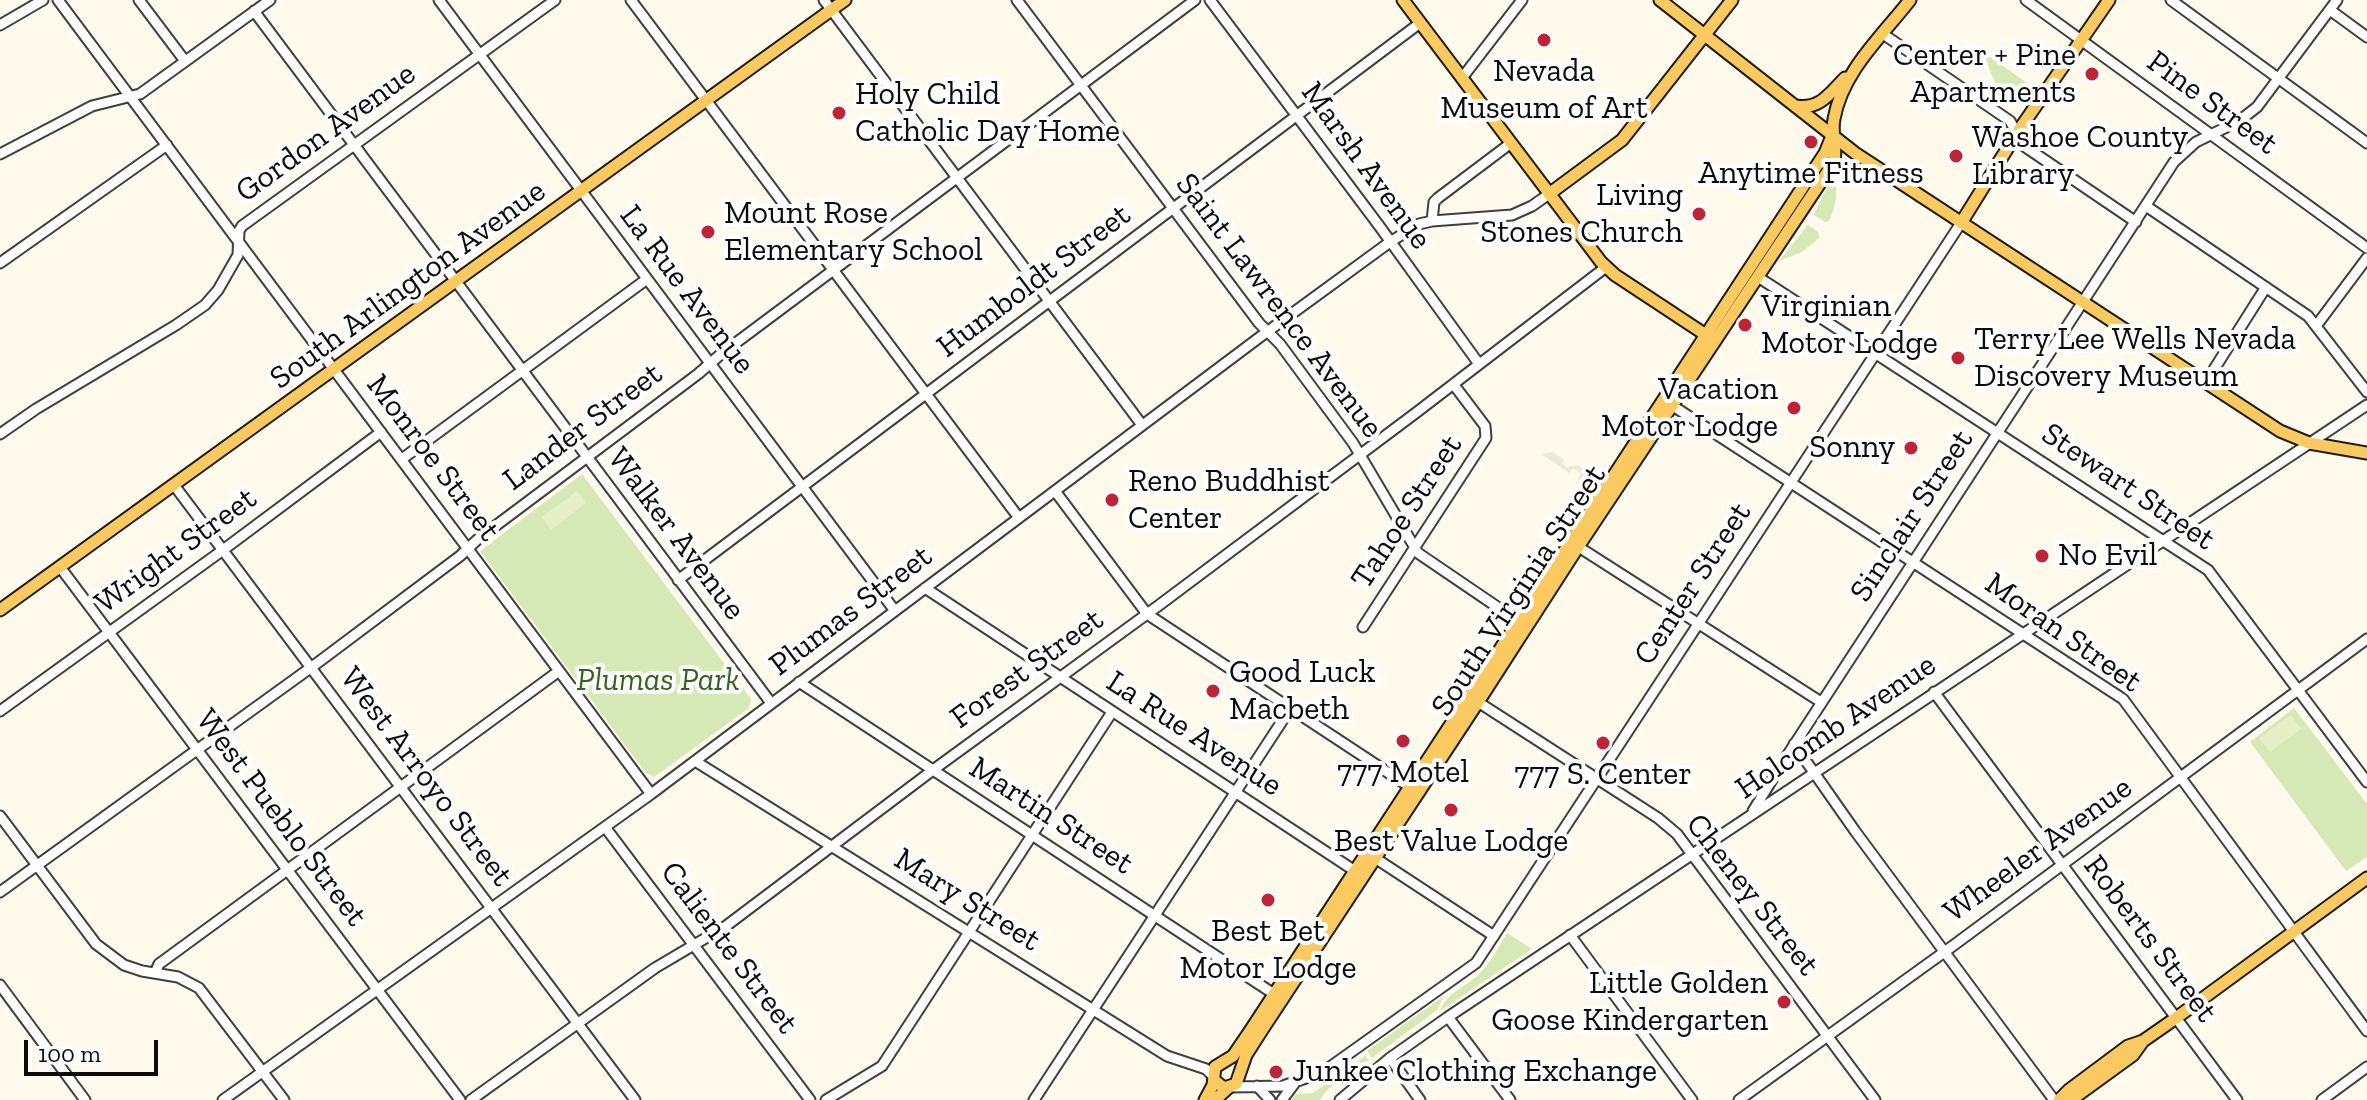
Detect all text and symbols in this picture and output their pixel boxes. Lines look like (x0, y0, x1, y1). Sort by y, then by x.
marker: Nevada Museum of Art (1535, 31, 1553, 49)
place label: Center + Pine Apartments (1893, 37, 2076, 112)
street label: Pine Street (2139, 43, 2285, 163)
place label: Nevada Museum of Art (1440, 53, 1648, 128)
street label: Gordon Avenue (229, 55, 423, 211)
marker: Center + Pine Apartments (2083, 65, 2101, 83)
street label: Marsh Avenue (1292, 75, 1440, 257)
place label: Holy Child Catholic Day Home (855, 76, 1120, 151)
marker: Holy Child Catholic Day Home (830, 104, 848, 122)
place label: Washoe County Library (1972, 119, 2188, 194)
marker: Anytime Fitness (1802, 133, 1820, 151)
marker: Washoe County Library (1947, 147, 1965, 165)
place label: Anytime Fitness (1698, 155, 1924, 193)
street label: Saint Lawrence Avenue (1167, 166, 1391, 446)
street label: South Arlington Avenue (263, 172, 553, 398)
place label: Living Stones Church (1480, 177, 1683, 252)
place label: Mount Rose Elementary School (724, 195, 983, 270)
street label: Humboldt Street (930, 196, 1138, 366)
street label: La Rue Avenue (611, 198, 763, 382)
marker: Living Stones Church (1690, 205, 1708, 223)
marker: Mount Rose Elementary School (699, 223, 717, 241)
place label: Virginian Motor Lodge (1761, 288, 1938, 363)
marker: Virginian Motor Lodge (1736, 316, 1754, 334)
place label: Terry Lee Wells Nevada Discovery Museum (1974, 321, 2296, 396)
marker: Terry Lee Wells Nevada Discovery Museum (1949, 349, 1967, 367)
street label: Lander Street (496, 355, 670, 499)
street label: Monroe Street (358, 367, 508, 549)
place label: Vacation Motor Lodge (1601, 371, 1778, 446)
marker: Vacation Motor Lodge (1785, 399, 1803, 417)
street label: Stewart Street (2034, 415, 2222, 559)
street label: Sinclair Street (1842, 423, 1982, 609)
street label: Tahoe Street (1343, 428, 1471, 596)
place label: Sonny (1809, 429, 1895, 467)
marker: Sonny (1902, 439, 1920, 457)
street label: Walker Avenue (599, 440, 753, 628)
street label: South Virginia Street (1423, 458, 1615, 724)
place label: Reno Buddhist Center (1128, 463, 1330, 538)
street label: Wright Street (88, 480, 264, 622)
marker: Reno Buddhist Center (1103, 491, 1121, 509)
street label: Center Street (1626, 496, 1760, 672)
street label: Plumas Street (762, 537, 940, 685)
place label: No Evil (2058, 537, 2157, 575)
marker: No Evil (2033, 547, 2051, 565)
street label: Moran Street (1977, 565, 2149, 701)
street label: Forest Street (943, 601, 1111, 737)
street label: Holcomb Avenue (1729, 646, 1943, 808)
place label: Good Luck Macbeth (1229, 654, 1375, 729)
street label: West Arroyo Street (331, 660, 521, 894)
park label: Plumas Park (577, 662, 739, 700)
street label: La Rue Avenue (1099, 663, 1289, 805)
marker: Good Luck Macbeth (1204, 682, 1222, 700)
street label: West Pueblo Street (187, 702, 375, 934)
marker: 777 Motel (1394, 732, 1412, 750)
marker: 777 S. Center (1594, 734, 1612, 752)
street label: Martin Street (962, 749, 1140, 883)
place label: 777 Motel (1337, 754, 1469, 792)
place label: 777 S. Center (1514, 756, 1692, 794)
street label: Wheeler Avenue (1936, 769, 2140, 931)
marker: Best Value Lodge (1442, 801, 1460, 819)
street label: Cheney Street (1677, 807, 1827, 983)
place label: Best Value Lodge (1334, 823, 1568, 861)
street label: Mary Street (887, 840, 1047, 960)
street label: Roberts Street (2075, 848, 2225, 1030)
street label: Caliente Street (652, 854, 806, 1042)
marker: Best Bet Motor Lodge (1259, 891, 1277, 909)
place label: Best Bet Motor Lodge (1180, 913, 1356, 988)
place label: Little Golden Goose Kindergarten (1491, 965, 1768, 1040)
marker: Little Golden Goose Kindergarten (1775, 993, 1793, 1011)
scale bar (28, 1024, 162, 1074)
text: 100 m (38, 1039, 101, 1068)
place label: Junkee Clothing Exchange (1292, 1053, 1657, 1091)
marker: Junkee Clothing Exchange (1267, 1063, 1285, 1081)

